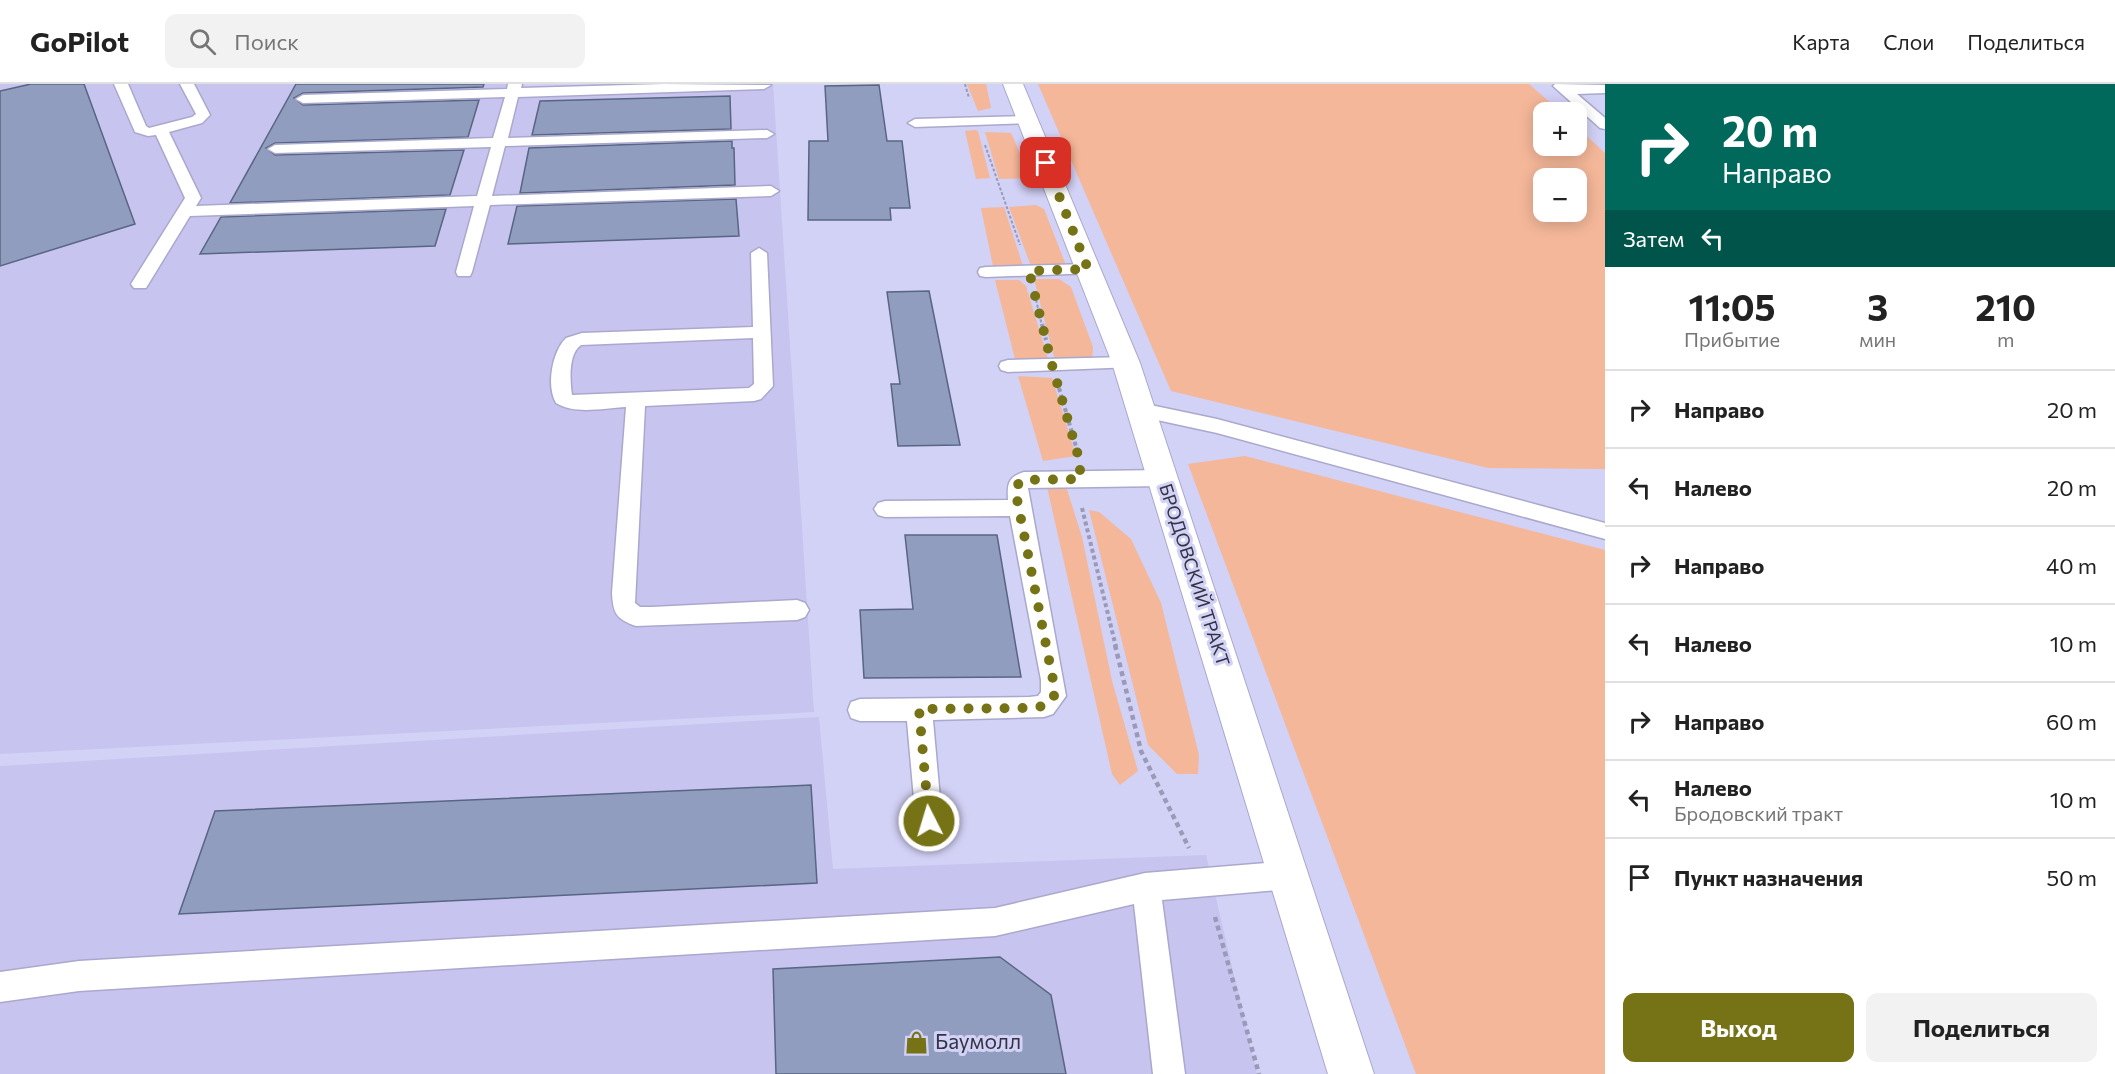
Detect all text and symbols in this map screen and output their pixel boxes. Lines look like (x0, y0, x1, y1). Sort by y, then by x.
search box (165, 14, 585, 68)
text: GoPilot (30, 24, 129, 58)
icon: search (186, 25, 219, 58)
text: Поиск (234, 28, 299, 55)
text: Карта (1792, 29, 1850, 54)
text: Слои (1883, 29, 1934, 54)
text: Поделиться (1967, 29, 2085, 54)
map controls (1533, 102, 1587, 222)
button: + (1533, 102, 1587, 156)
text: 20 m (1722, 104, 1818, 156)
icon: right (1623, 108, 1701, 186)
pin (1020, 137, 1071, 188)
icon: arrive (1029, 146, 1062, 179)
text: Направо (1722, 156, 1832, 189)
button: − (1533, 168, 1587, 222)
icon: left (1696, 222, 1729, 255)
text: Затем (1623, 225, 1684, 252)
text: 11:05 (1689, 284, 1776, 328)
text: 3 (1867, 284, 1888, 328)
text: 210 (1975, 284, 2036, 328)
text: Прибытие (1684, 327, 1780, 351)
text: мин (1859, 327, 1896, 351)
text: m (1997, 327, 2014, 351)
icon: right (1623, 393, 1656, 426)
text: Направо (1674, 396, 1764, 423)
text: 20 m (2047, 396, 2097, 423)
icon: left (1623, 471, 1656, 504)
text: Налево (1674, 474, 1752, 501)
text: 20 m (2047, 474, 2097, 501)
street label: БРОДОВСКИЙ ТРАКТ (1155, 481, 1235, 669)
icon: right (1623, 549, 1656, 582)
text: Направо (1674, 552, 1764, 579)
text: 40 m (2046, 552, 2097, 579)
icon: left (1623, 627, 1656, 660)
text: Налево (1674, 630, 1752, 657)
text: 10 m (2050, 630, 2097, 657)
icon: right (1623, 705, 1656, 738)
text: Направо (1674, 708, 1764, 735)
text: 60 m (2046, 708, 2097, 735)
text: Налево (1674, 774, 1752, 801)
icon: left (1623, 783, 1656, 816)
text: 10 m (2050, 786, 2097, 813)
position arrow (897, 789, 961, 853)
text: Бродовский тракт (1674, 801, 1843, 825)
icon: arrive (1623, 861, 1656, 894)
text: Пункт назначения (1674, 864, 1863, 891)
text: 50 m (2047, 864, 2097, 891)
button: Выход (1623, 993, 1854, 1062)
button: Поделиться (1866, 993, 2097, 1062)
place label: Баумолл (935, 1028, 1021, 1053)
shop icon: Баумолл (904, 1029, 930, 1055)

